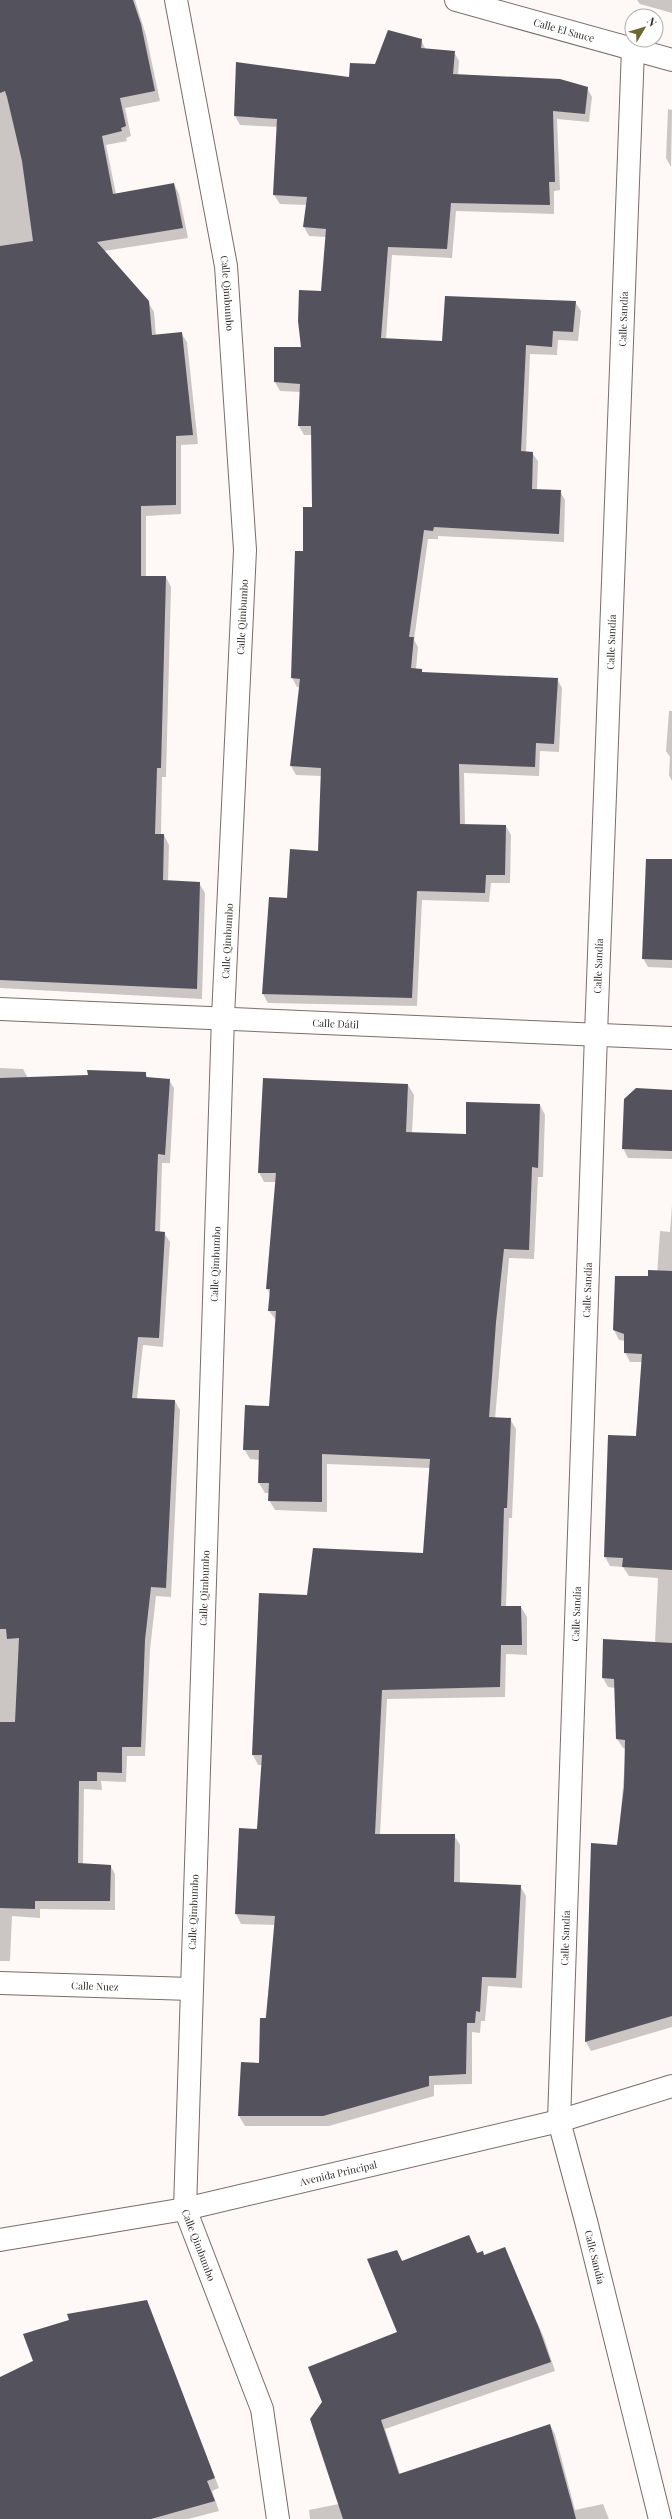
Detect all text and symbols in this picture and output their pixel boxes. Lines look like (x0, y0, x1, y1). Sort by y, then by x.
north arrow (624, 8, 664, 48)
text: N (644, 14, 661, 29)
street label: Calle El Sauce (532, 15, 596, 45)
street label: Calle Qimbumbo (217, 254, 237, 332)
street label: Calle Sandía (615, 291, 631, 347)
street label: Calle Qimbumbo (233, 578, 251, 655)
street label: Calle Sandía (603, 614, 619, 670)
street label: Calle Qimbumbo (218, 902, 236, 979)
street label: Calle Sandía (590, 938, 606, 994)
street label: Calle Dátil (312, 1015, 359, 1031)
street label: Calle Qimbumbo (207, 1225, 223, 1302)
street label: Calle Sandía (579, 1262, 595, 1318)
street label: Calle Qimbumbo (196, 1549, 212, 1626)
street label: Calle Sandía (568, 1586, 584, 1642)
street label: Calle Qimbumbo (185, 1873, 201, 1950)
street label: Calle Sandía (557, 1910, 573, 1966)
street label: Calle Nuez (71, 1978, 119, 1994)
street label: Avenida Principal (297, 2157, 378, 2189)
street label: Calle Qimbumbo (179, 2207, 219, 2283)
street label: Calle Sandía (581, 2229, 608, 2285)

